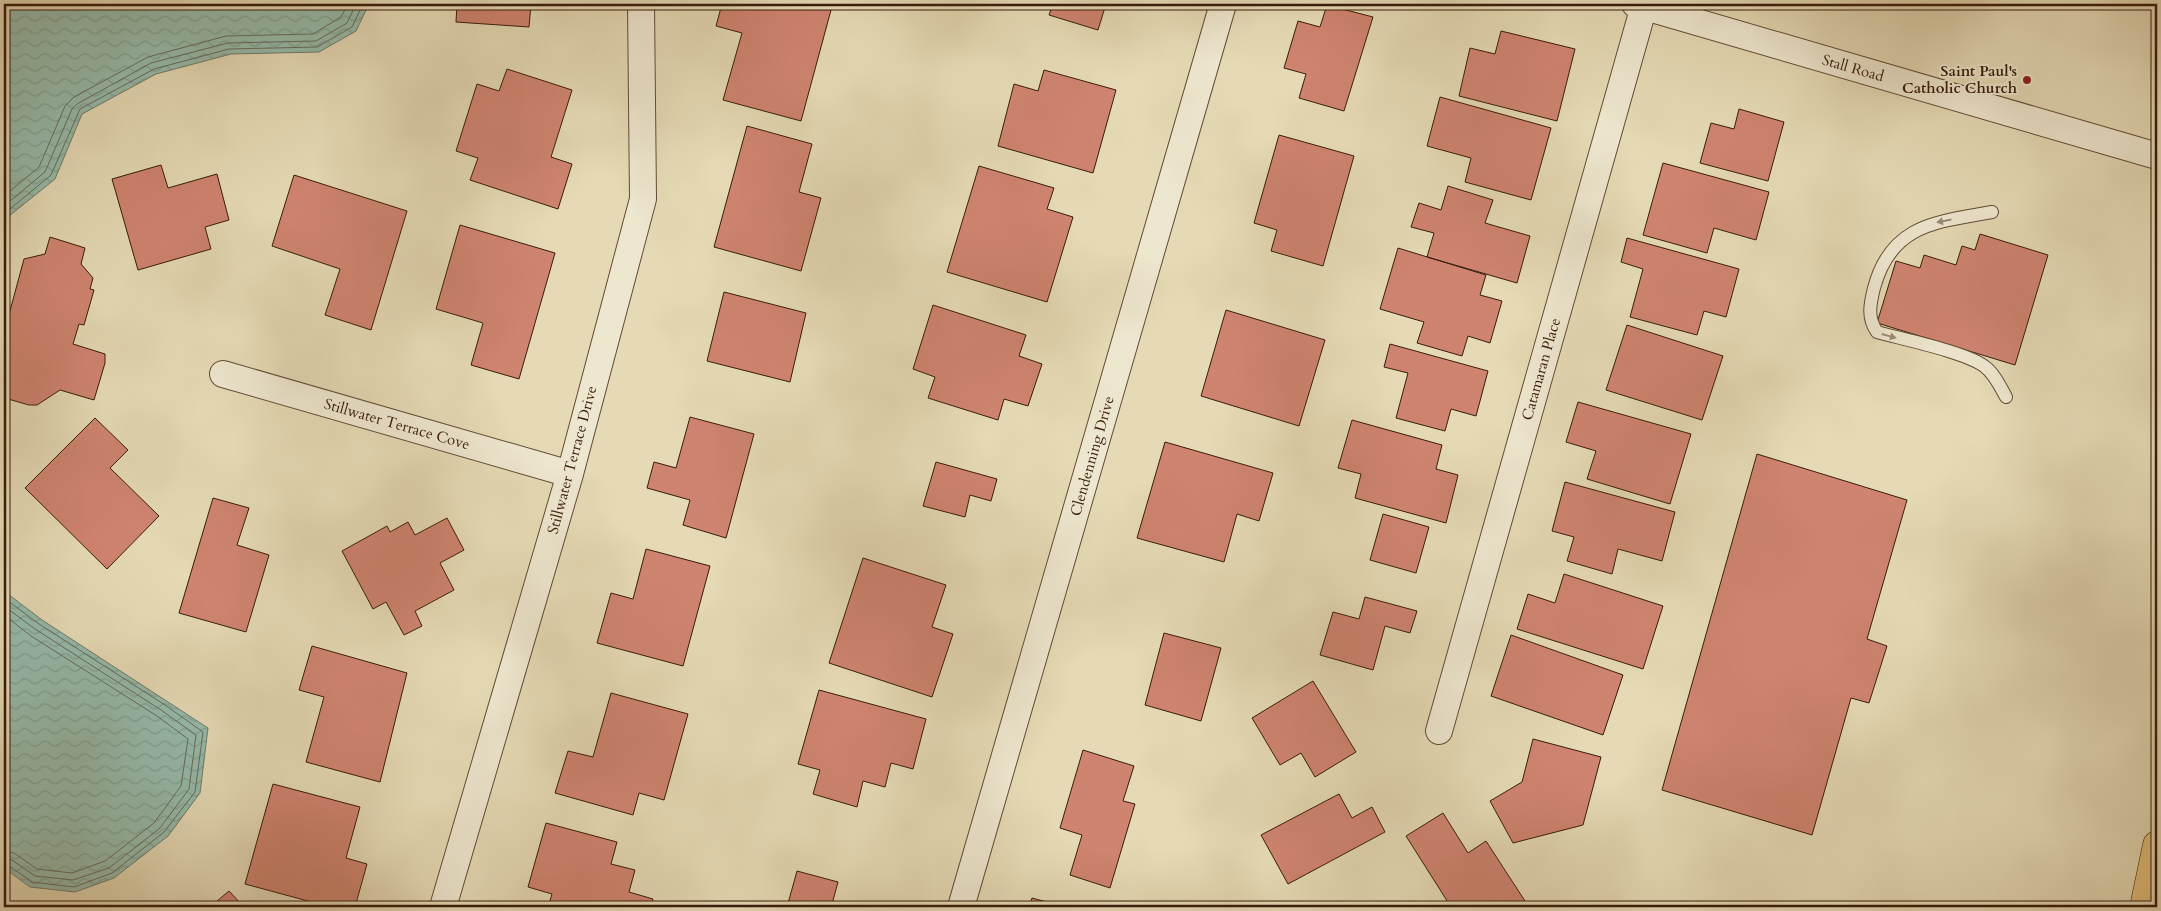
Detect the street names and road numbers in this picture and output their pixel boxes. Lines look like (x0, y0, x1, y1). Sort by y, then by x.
street label: Stall Road (1820, 50, 1886, 86)
street label: Catamaran Place (1517, 315, 1565, 423)
street label: Stillwater Terrace Drive (543, 383, 601, 536)
street label: Stillwater Terrace Cove (322, 394, 472, 454)
street label: Clendenning Drive (1065, 394, 1119, 518)

